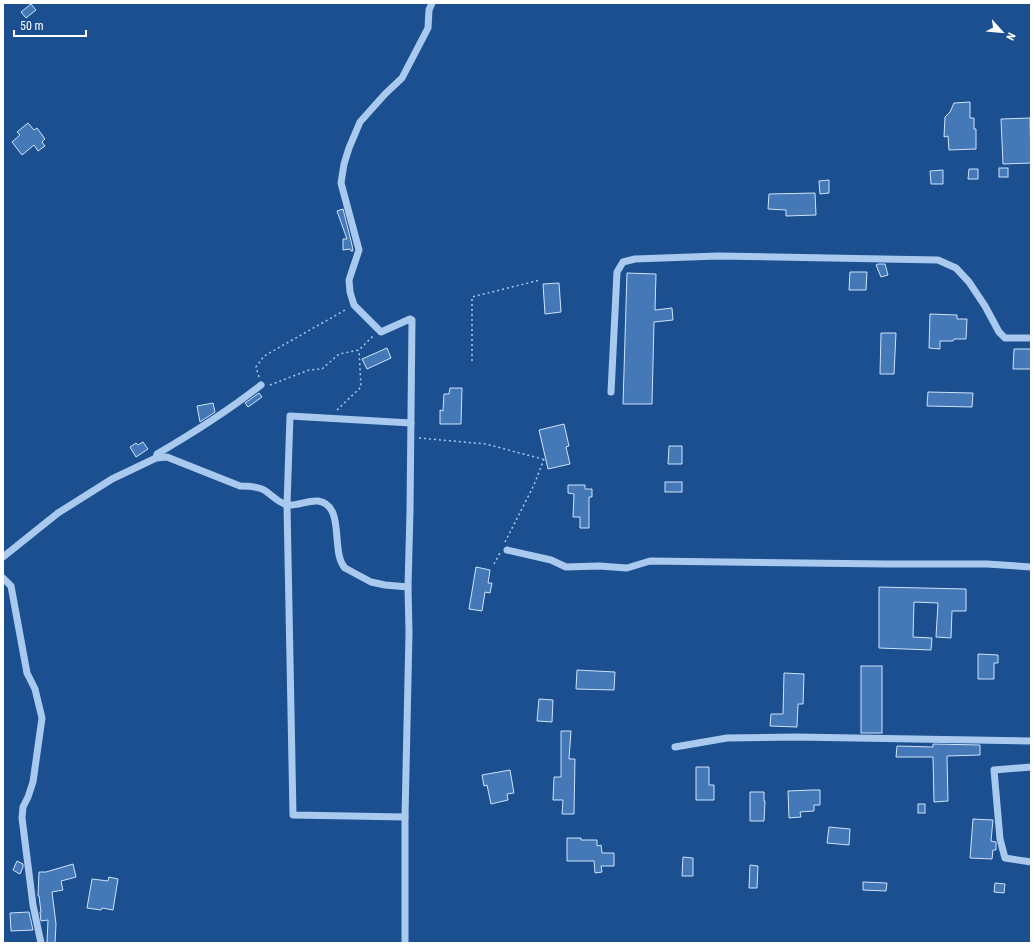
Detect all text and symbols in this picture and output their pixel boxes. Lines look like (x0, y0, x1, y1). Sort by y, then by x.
scale bar (14, 12, 86, 38)
north arrow (982, 12, 1022, 52)
text: 50 m (20, 19, 44, 33)
text: N (1003, 30, 1018, 42)

